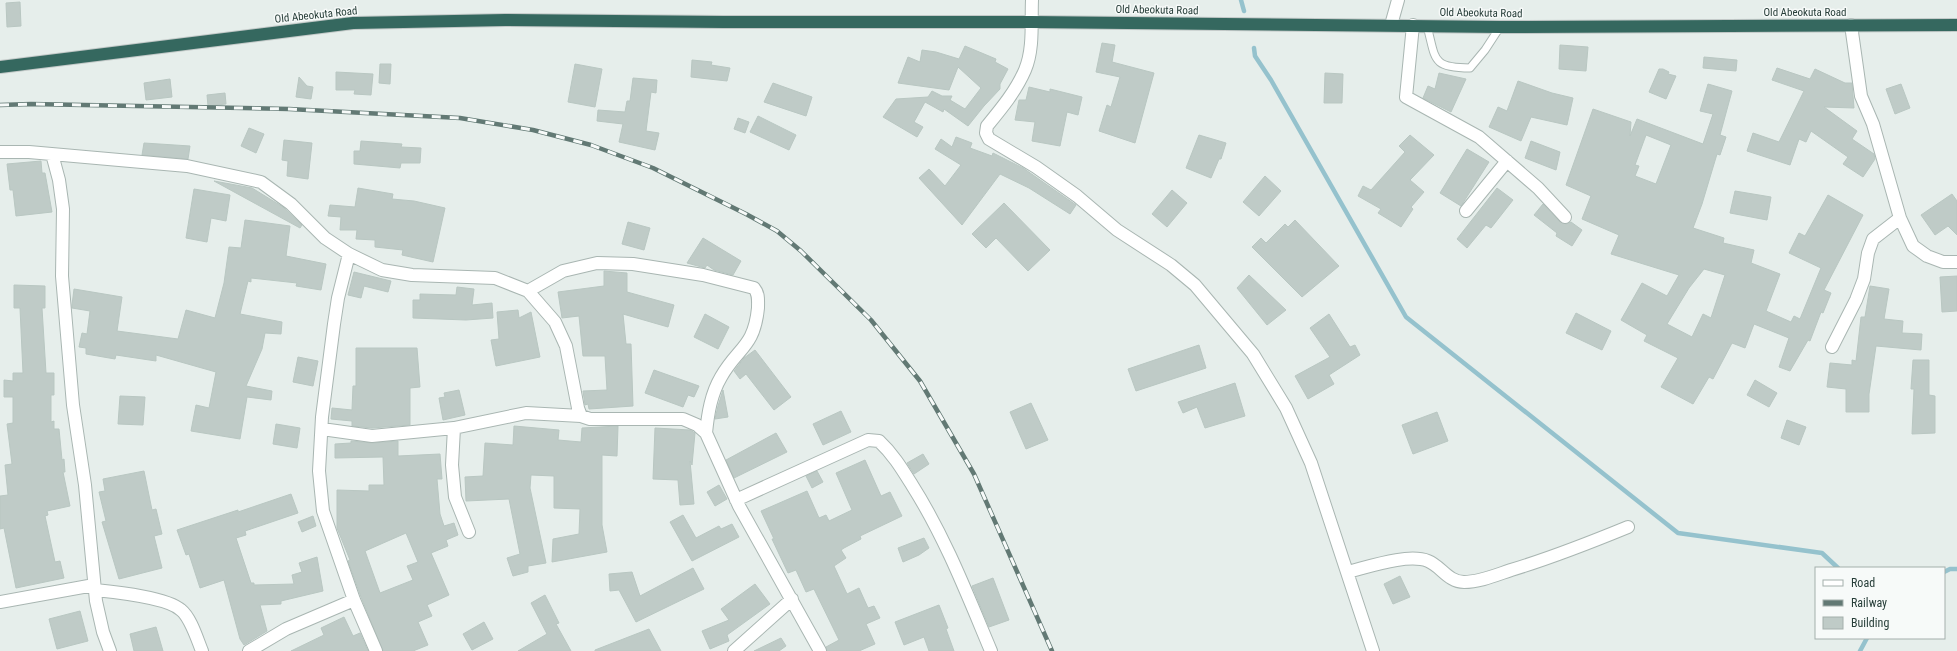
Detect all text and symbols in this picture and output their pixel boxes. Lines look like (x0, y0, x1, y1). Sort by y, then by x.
street label: Old Abeokuta Road (1115, 3, 1199, 17)
street label: Old Abeokuta Road (274, 4, 358, 26)
street label: Old Abeokuta Road (1439, 6, 1523, 20)
street label: Old Abeokuta Road (1764, 6, 1846, 19)
legend (1815, 567, 1945, 639)
text: Road (1851, 576, 1875, 590)
text: Railway (1851, 596, 1887, 610)
text: Building (1851, 616, 1889, 630)

